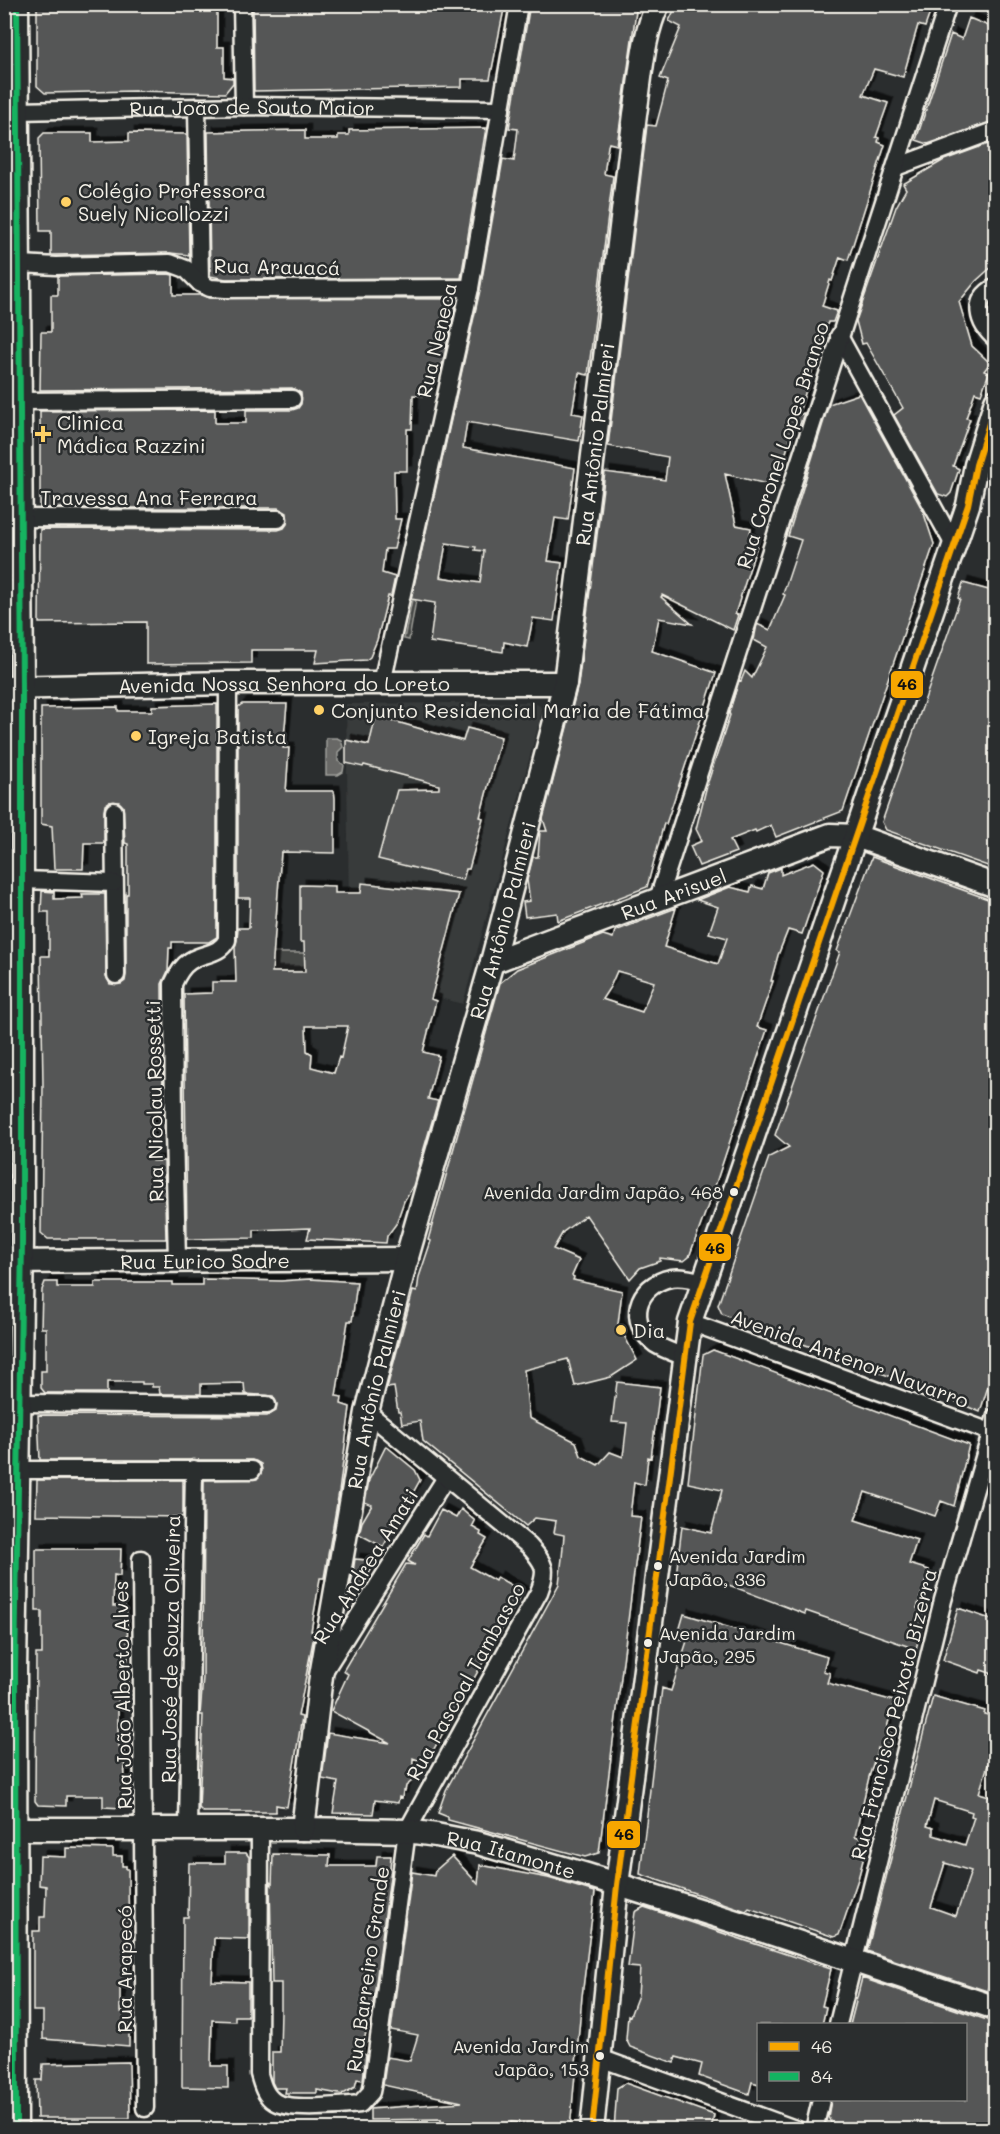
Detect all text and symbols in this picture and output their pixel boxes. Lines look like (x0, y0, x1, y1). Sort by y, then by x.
street label: Rua João de Souto Maior (129, 93, 375, 122)
place label: Colégio Professora Suely Nicollozzi (78, 177, 266, 226)
marker: Colégio Professora Suely Nicollozzi (59, 195, 73, 209)
street label: Rua Arauacá (213, 252, 341, 280)
street label: Rua Neneca (410, 280, 462, 400)
street label: Rua Coronel Lopes Branco (730, 318, 834, 572)
street label: Rua Antônio Palmieri (569, 341, 620, 547)
place label: Clinica Mádica Razzini (57, 409, 206, 458)
marker: Clinica Mádica Razzini (34, 425, 52, 443)
street label: Travessa Ana Ferrara (40, 484, 258, 510)
street label: Avenida Nossa Senhora do Loreto (118, 670, 450, 698)
line badge: 46 (890, 670, 924, 699)
text: 46 (897, 673, 917, 694)
place label: Conjunto Residencial Maria de Fátima (331, 697, 705, 723)
marker: Conjunto Residencial Maria de Fátima (312, 703, 326, 717)
place label: Igreja Batista (148, 723, 287, 749)
marker: Igreja Batista (129, 729, 143, 743)
street label: Rua Antônio Palmieri (463, 818, 541, 1022)
street label: Rua Arisuel (617, 862, 730, 925)
street label: Rua Nicolau Rossetti (139, 1000, 169, 1202)
place label: Avenida Jardim Japão, 468 (483, 1180, 723, 1204)
marker: Avenida Jardim Japão, 468 (728, 1186, 740, 1198)
line badge: 46 (698, 1233, 732, 1262)
text: 46 (705, 1237, 725, 1258)
street label: Rua Eurico Sodre (120, 1247, 290, 1274)
street label: Rua Antônio Palmieri (341, 1287, 411, 1491)
street label: Avenida Antenor Navarro (728, 1303, 973, 1413)
place label: Dia (633, 1317, 665, 1343)
marker: Dia (614, 1323, 628, 1337)
street label: Rua Andrea Amati (307, 1483, 423, 1649)
street label: Rua José de Souza Oliveira (155, 1515, 185, 1783)
place label: Avenida Jardim Japão, 336 (669, 1544, 806, 1591)
marker: Avenida Jardim Japão, 336 (652, 1560, 664, 1572)
street label: Rua Francisco Peixoto Bizerra (844, 1566, 942, 1862)
street label: Rua Pascoal Tambasco (400, 1577, 530, 1785)
street label: Rua João Alberto Alves (107, 1580, 137, 1810)
place label: Avenida Jardim Japão, 295 (659, 1621, 796, 1668)
marker: Avenida Jardim Japão, 295 (642, 1637, 654, 1649)
line badge: 46 (606, 1820, 641, 1849)
text: 46 (614, 1823, 634, 1844)
street label: Rua Itamonte (445, 1824, 579, 1884)
street label: Rua Barreiro Grande (340, 1864, 394, 2074)
street label: Rua Arapecó (111, 1905, 137, 2033)
legend (757, 2023, 967, 2101)
place label: Avenida Jardim Japão, 153 (452, 2034, 589, 2081)
text: 46 (811, 2034, 832, 2058)
marker: Avenida Jardim Japão, 153 (594, 2050, 606, 2062)
text: 84 (811, 2064, 833, 2088)

